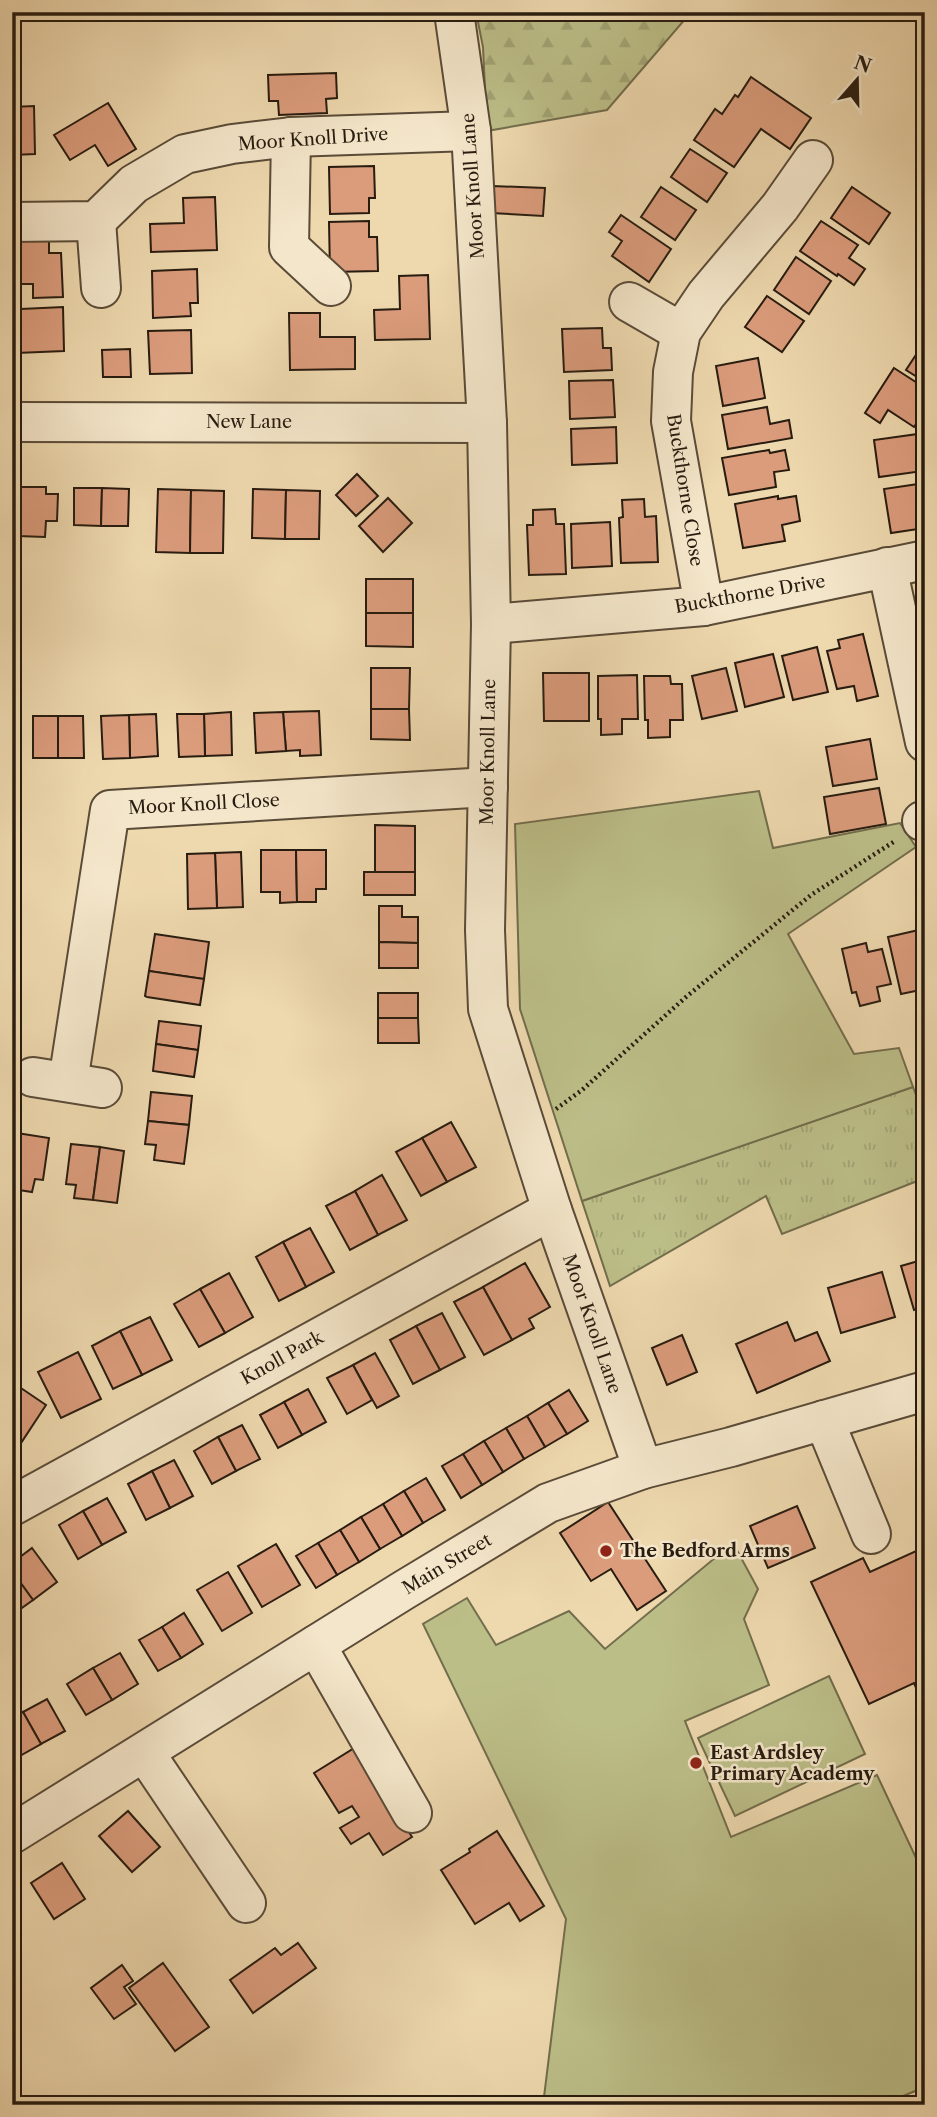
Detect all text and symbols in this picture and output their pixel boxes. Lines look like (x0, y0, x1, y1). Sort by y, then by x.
north arrow (822, 46, 892, 116)
text: N (851, 51, 874, 78)
street label: Moor Knoll Lane (457, 112, 489, 260)
street label: Moor Knoll Drive (237, 123, 389, 155)
street label: New Lane (206, 411, 292, 433)
street label: Buckthorne Close (662, 412, 708, 568)
street label: Buckthorne Drive (673, 570, 827, 618)
street label: Moor Knoll Lane (476, 679, 500, 825)
street label: Moor Knoll Close (128, 789, 280, 819)
street label: Moor Knoll Lane (558, 1251, 626, 1397)
street label: Knoll Park (237, 1326, 328, 1390)
street label: Main Street (398, 1528, 496, 1599)
place label: The Bedford Arms (620, 1540, 790, 1562)
marker: The Bedford Arms (598, 1543, 614, 1559)
place label: East Ardsley Primary Academy (710, 1742, 875, 1785)
marker: East Ardsley Primary Academy (688, 1755, 704, 1771)

